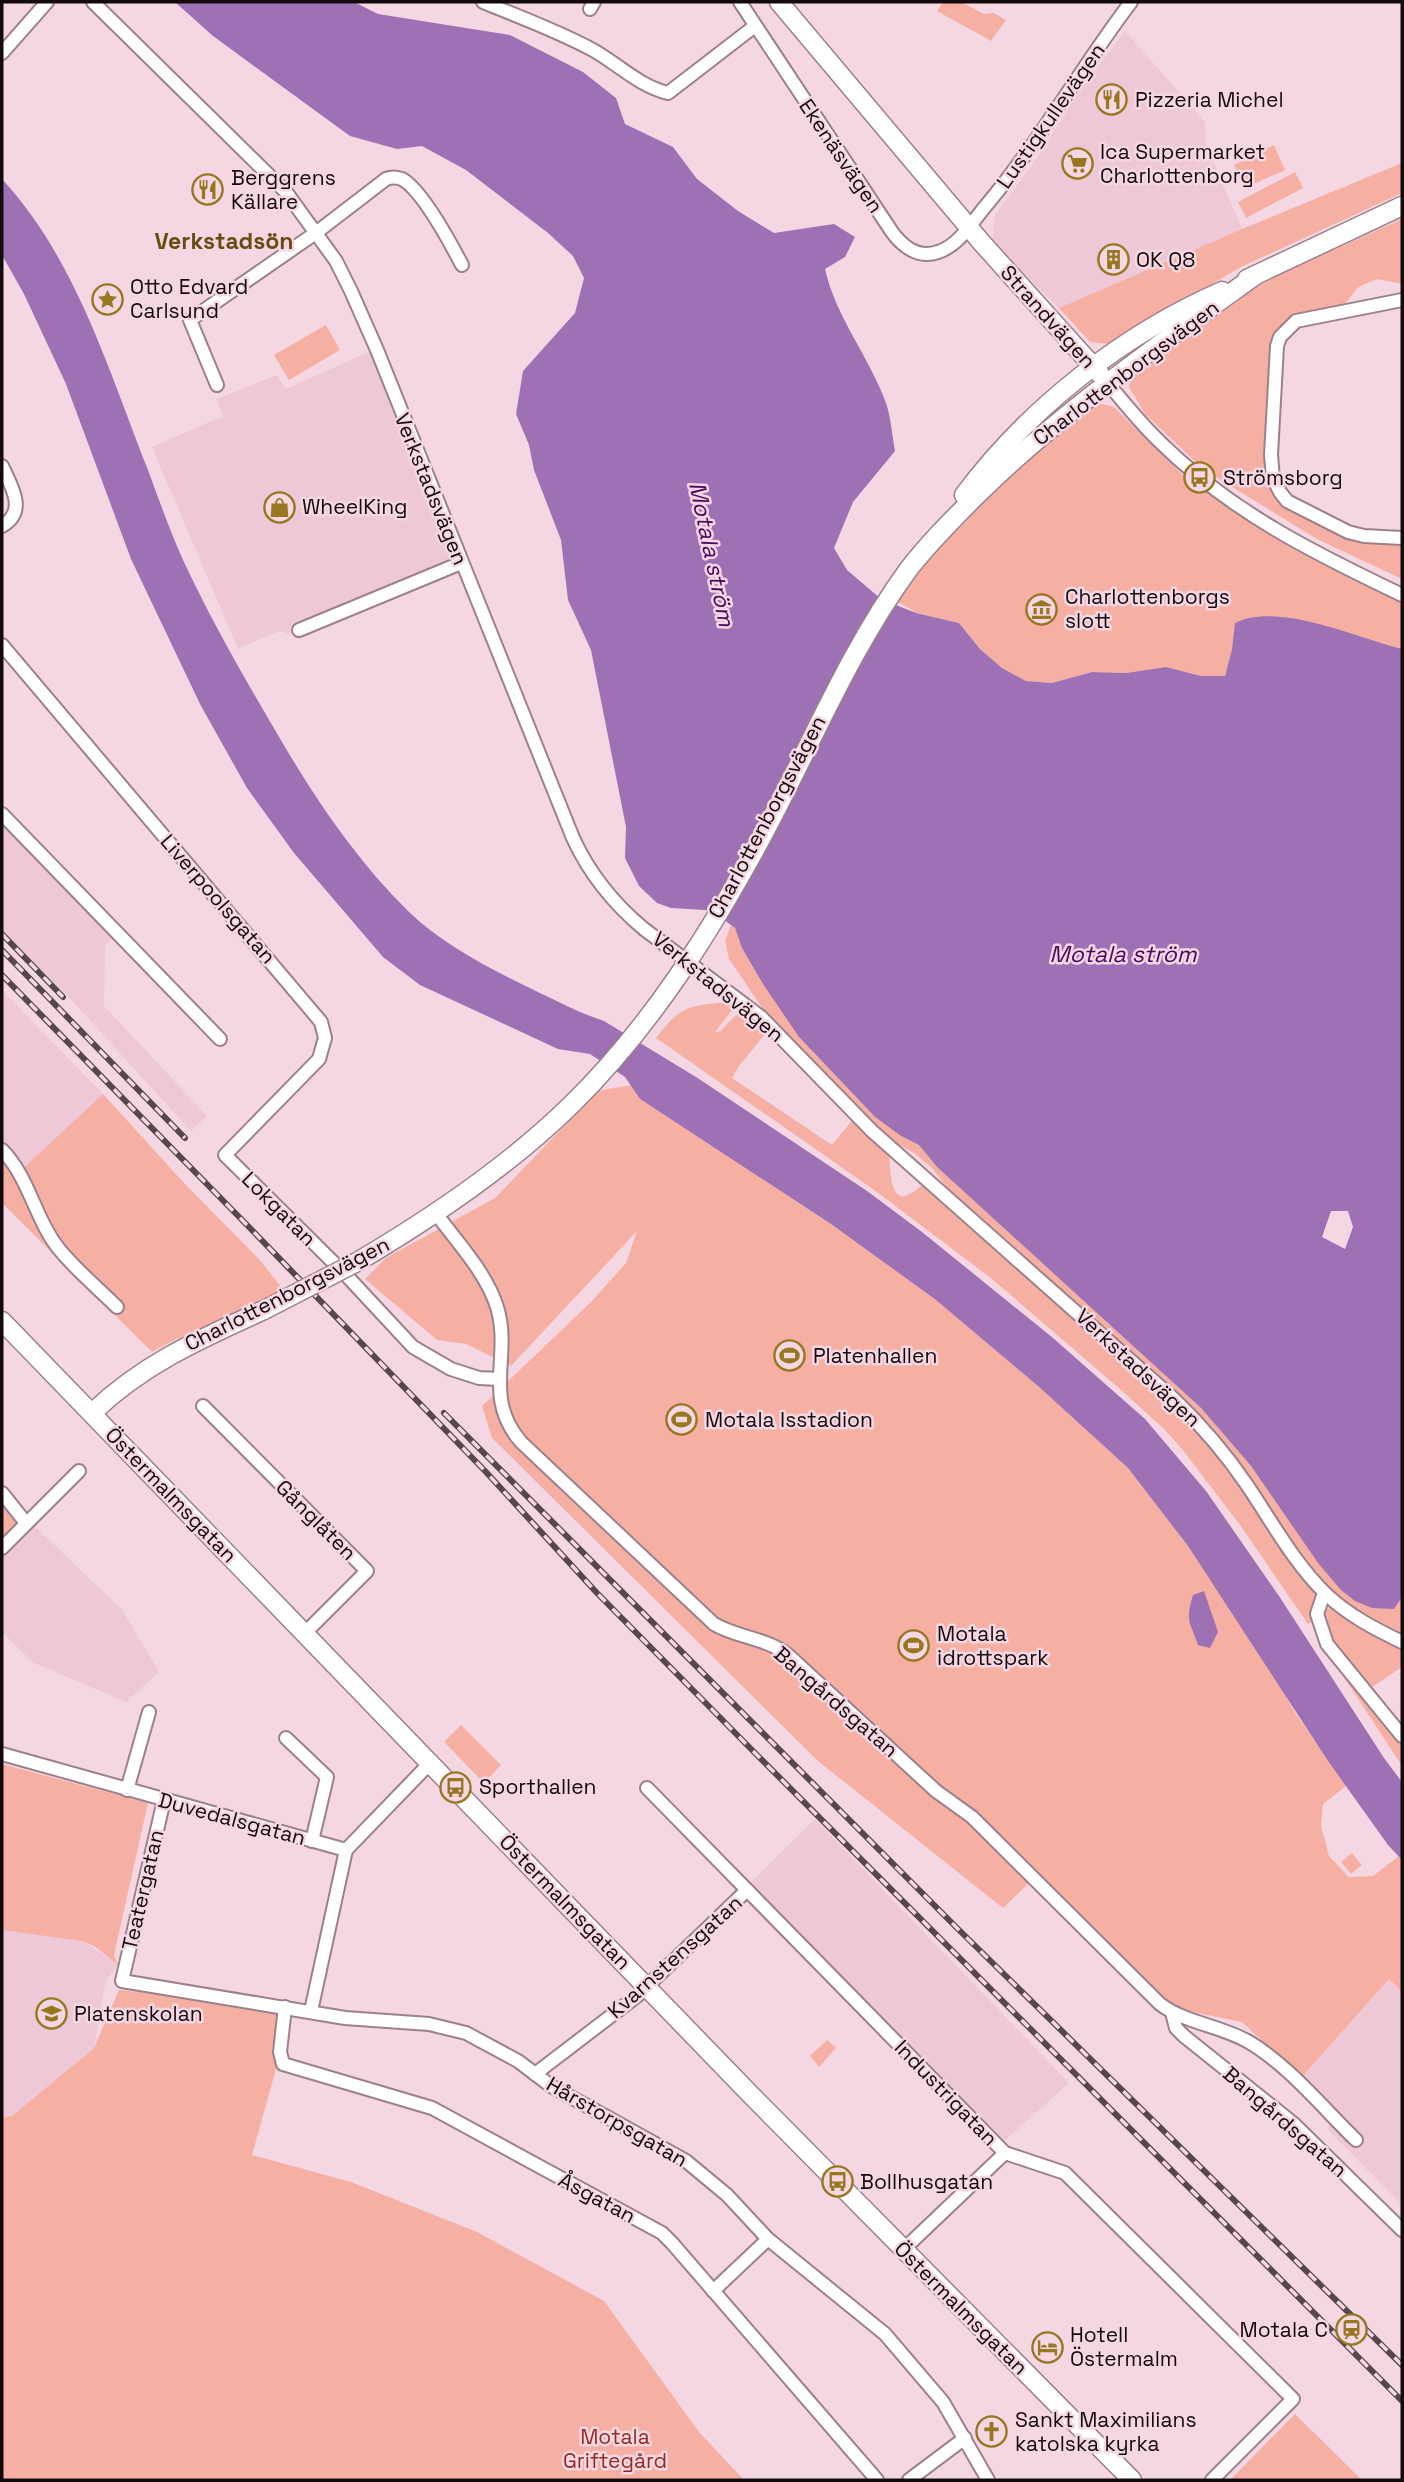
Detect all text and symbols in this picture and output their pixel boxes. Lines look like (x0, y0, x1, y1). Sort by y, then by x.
street label: Lustigkullevägen (990, 38, 1111, 194)
restaurant icon: Pizzeria Michel (1095, 83, 1129, 117)
place label: Pizzeria Michel (1135, 86, 1284, 113)
street label: Ekenäsvägen (793, 93, 890, 218)
place label: Ica Supermarket Charlottenborg (1100, 138, 1265, 189)
supermarket icon: Ica Supermarket Charlottenborg (1060, 147, 1094, 181)
place label: Berggrens Källare (231, 164, 336, 215)
restaurant icon: Berggrens Källare (191, 173, 225, 207)
district label: Verkstadsön (155, 226, 293, 256)
building icon: OK Q8 (1096, 243, 1130, 277)
place label: OK Q8 (1136, 246, 1195, 273)
street label: Strandvägen (995, 259, 1102, 374)
place label: Otto Edvard Carlsund (130, 273, 248, 324)
place icon: Otto Edvard Carlsund (90, 282, 124, 316)
street label: Charlottenborgsvägen (1027, 294, 1224, 451)
street label: Verkstadsvägen (389, 409, 474, 569)
bus stop icon: Strömsborg (1183, 461, 1217, 495)
place label: Strömsborg (1223, 464, 1343, 491)
water label: Motala ström (682, 479, 742, 630)
shop icon: WheelKing (262, 490, 296, 524)
place label: WheelKing (302, 493, 408, 520)
place label: Charlottenborgs slott (1065, 583, 1230, 634)
museum icon: Charlottenborgs slott (1025, 592, 1059, 626)
street label: Charlottenborgsvägen (702, 711, 832, 923)
street label: Liverpoolsgatan (155, 828, 282, 969)
street label: Verkstadsvägen (647, 925, 790, 1048)
water label: Motala ström (1050, 939, 1198, 969)
street label: Lokgatan (236, 1166, 322, 1252)
street label: Charlottenborgsvägen (180, 1230, 394, 1357)
street label: Verkstadsvägen (1070, 1303, 1207, 1433)
sports icon: Platenhallen (773, 1339, 807, 1373)
place label: Platenhallen (813, 1342, 937, 1369)
sports icon: Motala Isstadion (665, 1403, 699, 1437)
place label: Motala Isstadion (705, 1406, 873, 1433)
street label: Östermalmsgatan (100, 1421, 243, 1568)
street label: Gånglåten (270, 1474, 362, 1566)
place label: Motala idrottspark (937, 1620, 1049, 1671)
sports icon: Motala idrottspark (897, 1629, 931, 1663)
street label: Bangårdsgatan (769, 1640, 904, 1763)
bus stop icon: Sporthallen (439, 1770, 473, 1804)
place label: Sporthallen (479, 1773, 597, 1800)
street label: Duvedalsgatan (156, 1786, 309, 1851)
street label: Teatergatan (116, 1827, 169, 1953)
street label: Östermalmsgatan (494, 1828, 637, 1975)
street label: Kvarnstensgatan (602, 1889, 748, 2024)
school or university icon: Platenskolan (34, 1997, 68, 2031)
place label: Platenskolan (74, 2000, 203, 2027)
street label: Industrigatan (889, 2034, 1004, 2151)
street label: Bangårdsgatan (1218, 2060, 1353, 2183)
street label: Hårstorpsgatan (542, 2070, 693, 2173)
bus stop icon: Bollhusgatan (820, 2165, 854, 2199)
street label: Åsgatan (554, 2166, 641, 2229)
place label: Bollhusgatan (860, 2168, 993, 2195)
street label: Östermalmsgatan (889, 2235, 1034, 2380)
station icon: Motala C (1334, 2313, 1368, 2347)
place label: Motala C (1239, 2316, 1328, 2343)
place label: Hotell Östermalm (1070, 2321, 1178, 2372)
hotel icon: Hotell Östermalm (1030, 2330, 1064, 2364)
place label: Sankt Maximilians katolska kyrka (1015, 2406, 1197, 2457)
church icon: Sankt Maximilians katolska kyrka (975, 2415, 1009, 2449)
park label: Motala Griftegård (563, 2423, 667, 2474)

